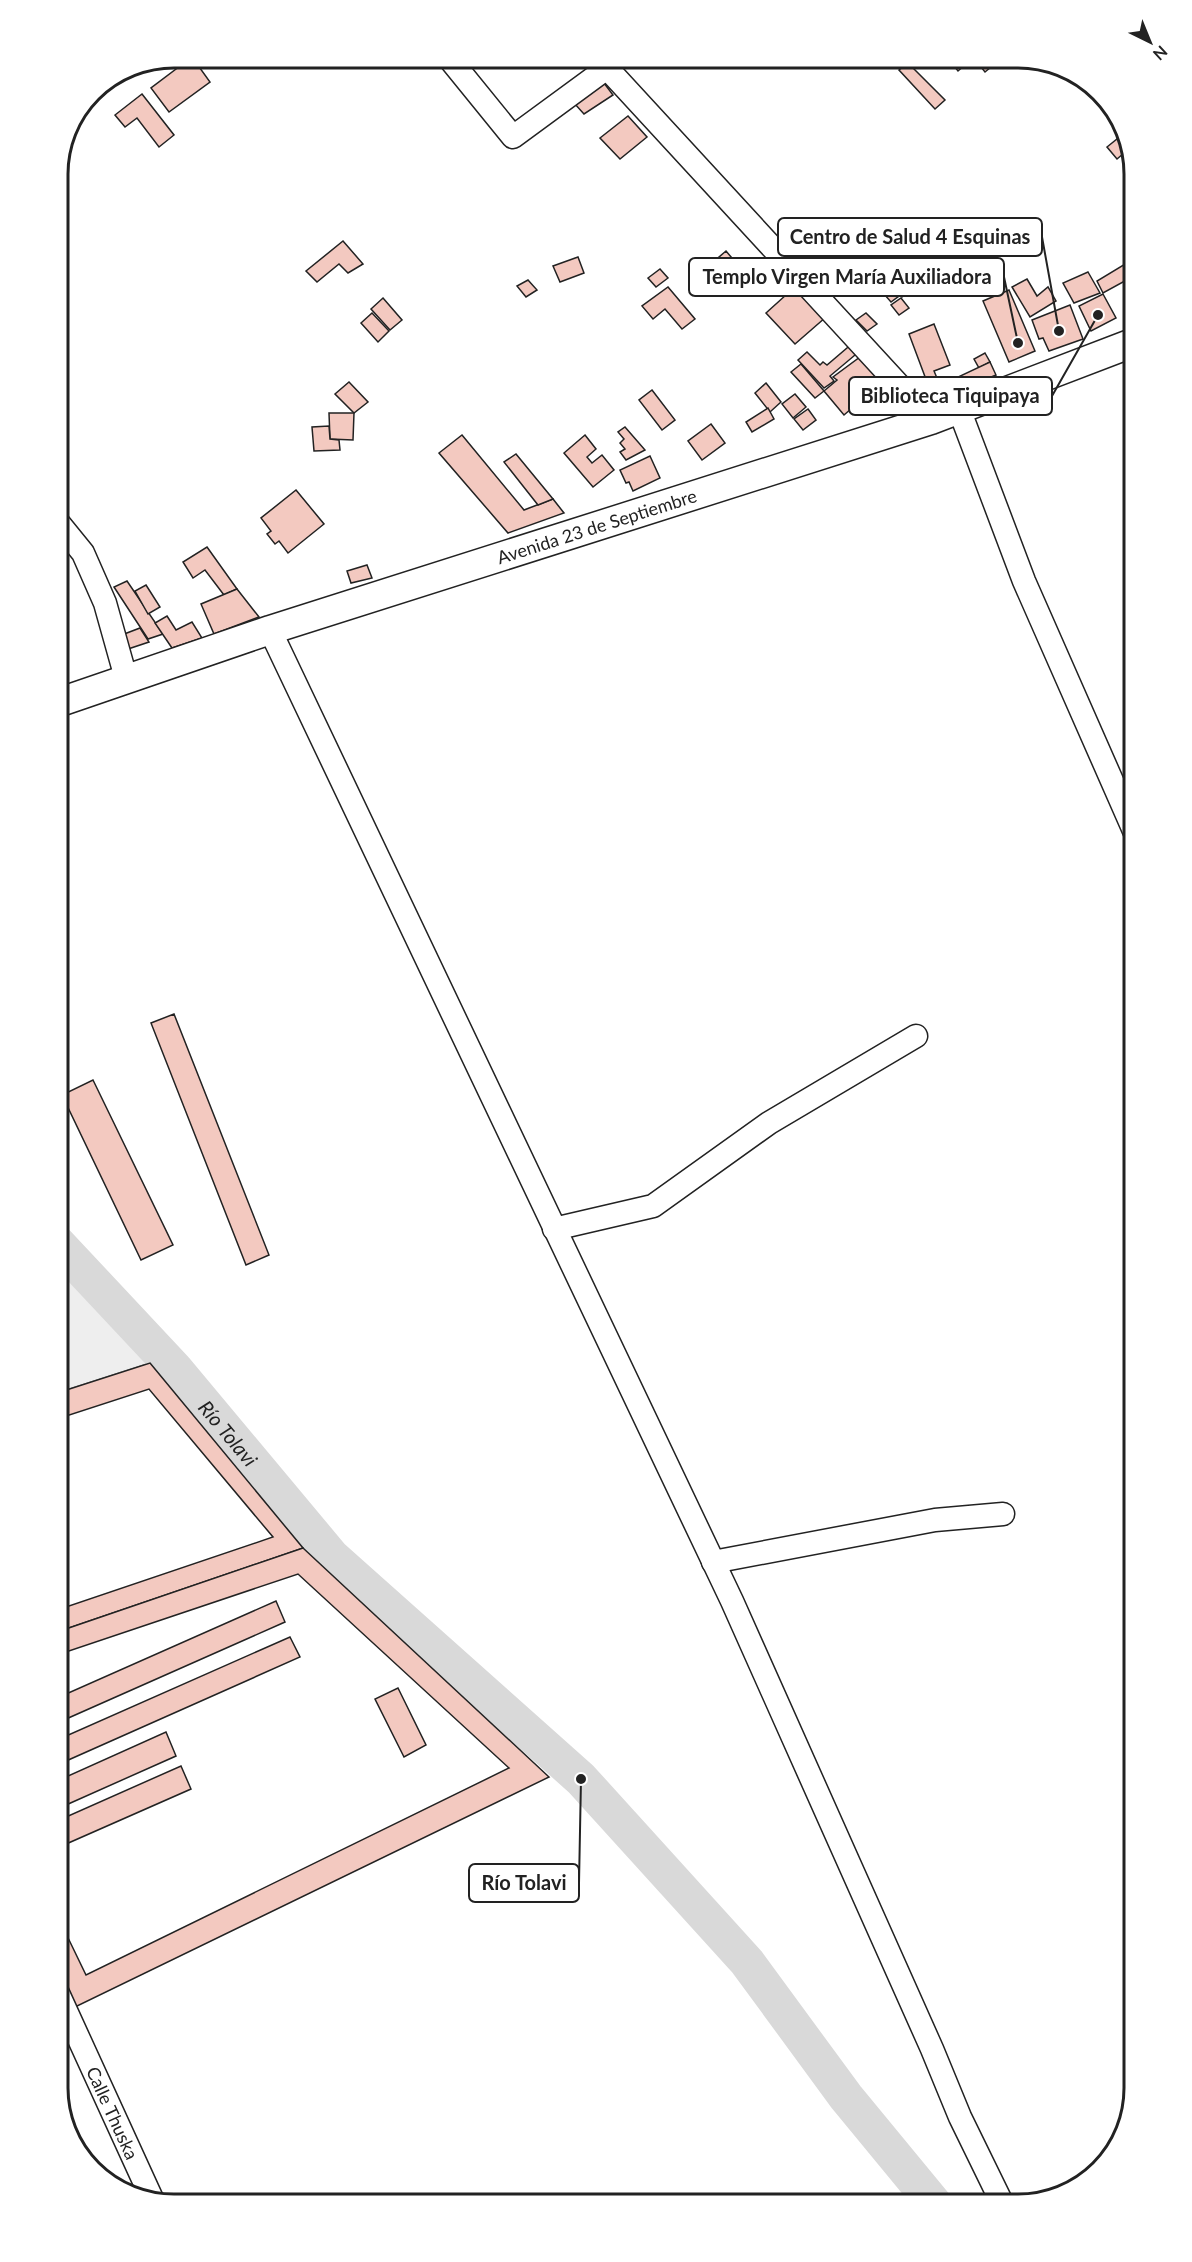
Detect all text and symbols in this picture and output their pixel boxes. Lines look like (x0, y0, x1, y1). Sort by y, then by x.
north arrow (1120, 12, 1180, 72)
text: N (1150, 42, 1172, 64)
callout: Centro de Salud 4 Esquinas (778, 218, 1042, 256)
text: Centro de Salud 4 Esquinas (790, 224, 1031, 248)
callout: Templo Virgen María Auxiliadora (689, 258, 1004, 296)
text: Templo Virgen María Auxiliadora (702, 264, 992, 288)
callout: Biblioteca Tiquipaya (849, 377, 1052, 415)
text: Biblioteca Tiquipaya (860, 383, 1040, 407)
street label: Avenida 23 de Septiembre (494, 484, 699, 568)
water label: Río Tolavi (194, 1395, 263, 1471)
callout: Río Tolavi (469, 1864, 579, 1902)
text: Río Tolavi (481, 1870, 567, 1894)
street label: Calle Thuska (82, 2063, 143, 2163)

